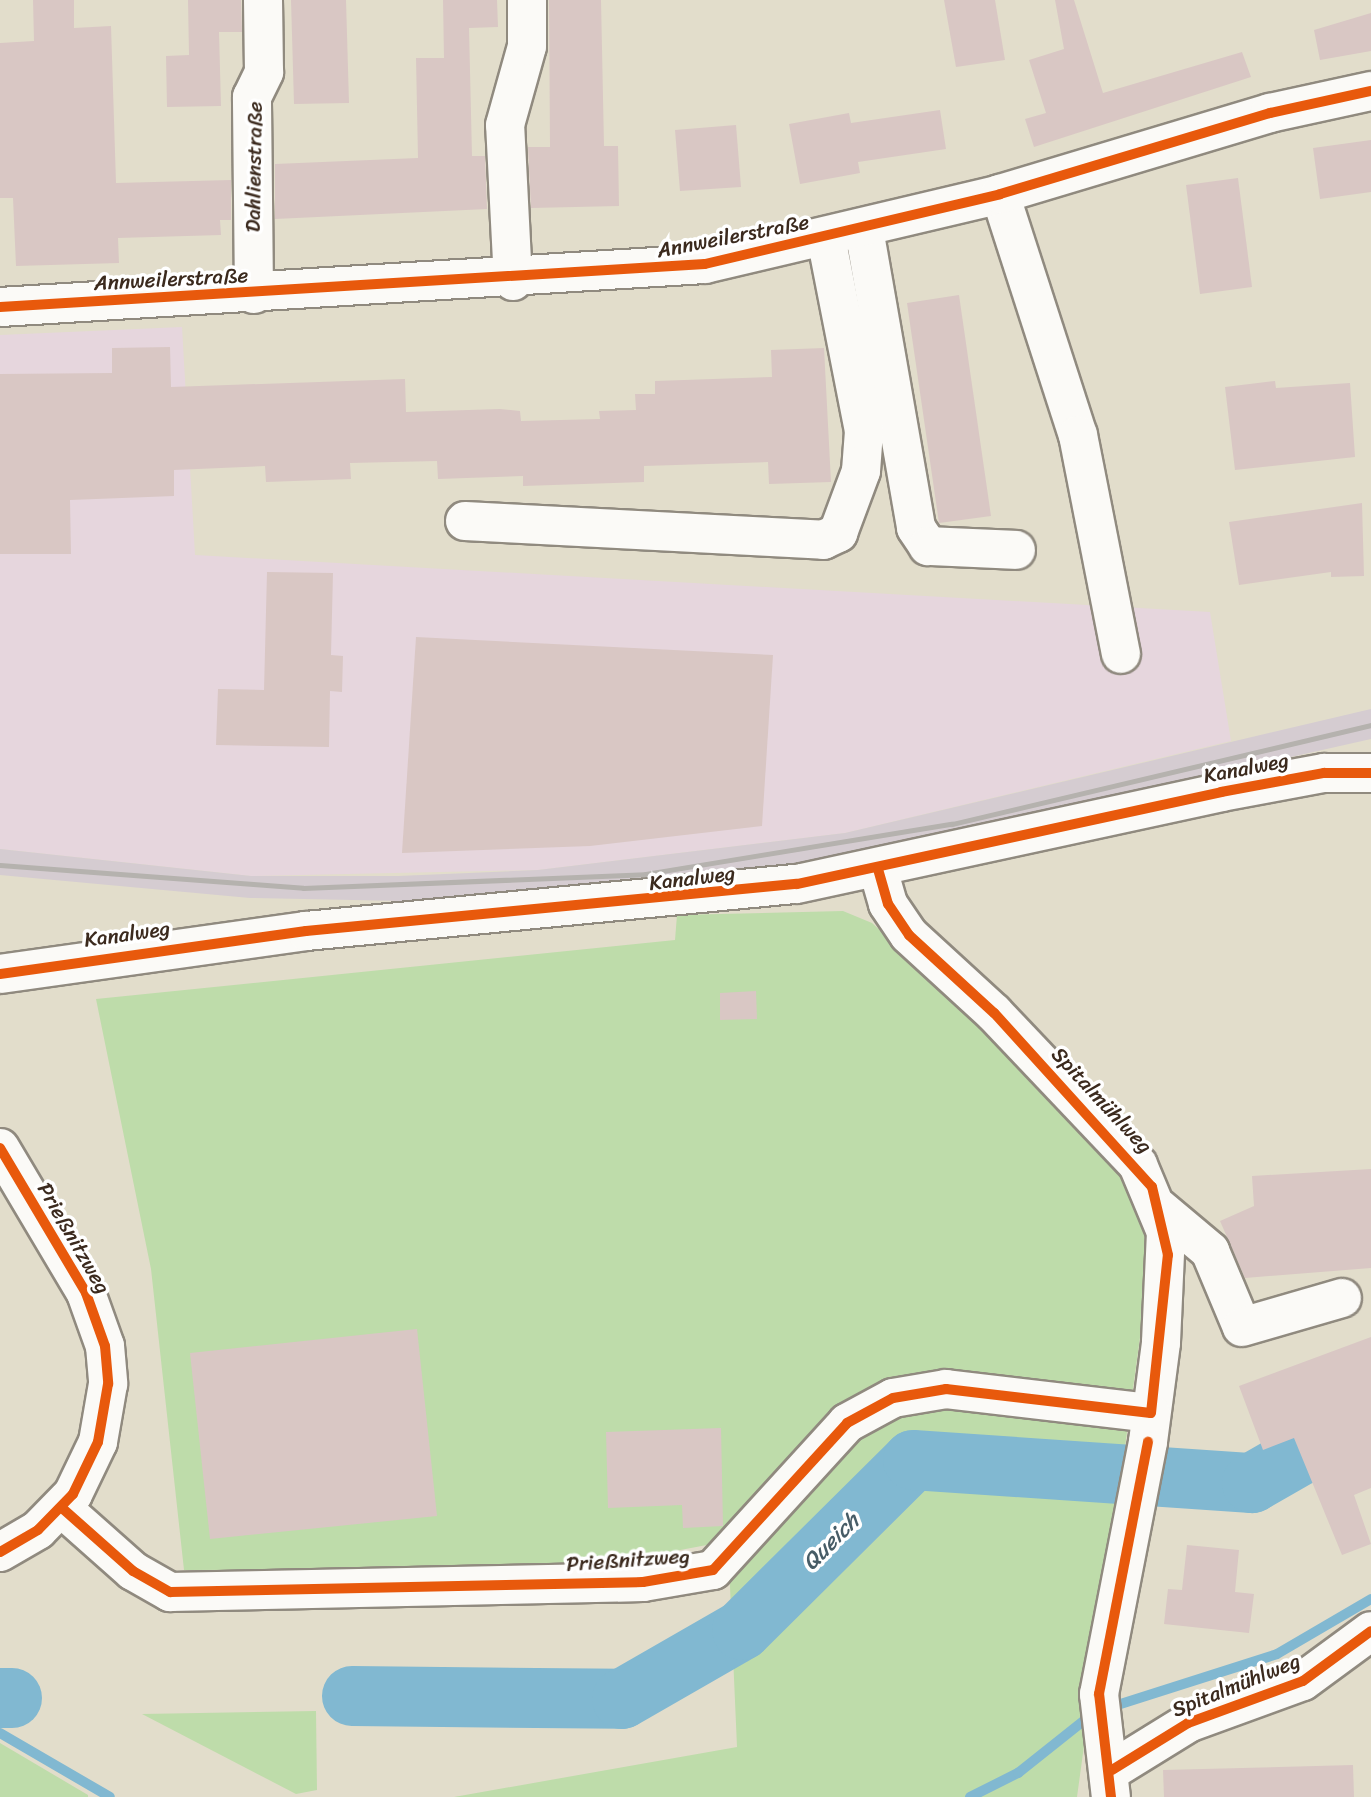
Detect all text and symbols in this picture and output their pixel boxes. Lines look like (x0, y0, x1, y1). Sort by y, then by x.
street label: Dahlienstraße (240, 101, 268, 233)
street label: Annweilerstraße (655, 209, 811, 263)
street label: Annweilerstraße (93, 262, 249, 296)
street label: Kanalweg (1201, 747, 1291, 789)
street label: Kanalweg (648, 860, 736, 896)
street label: Kanalweg (82, 916, 172, 952)
street label: Spitalmühlweg (1046, 1042, 1158, 1158)
street label: Prießnitzweg (32, 1178, 116, 1298)
water label: Queich (797, 1508, 865, 1576)
street label: Prießnitzweg (565, 1543, 691, 1577)
street label: Spitalmühlweg (1168, 1648, 1304, 1722)

